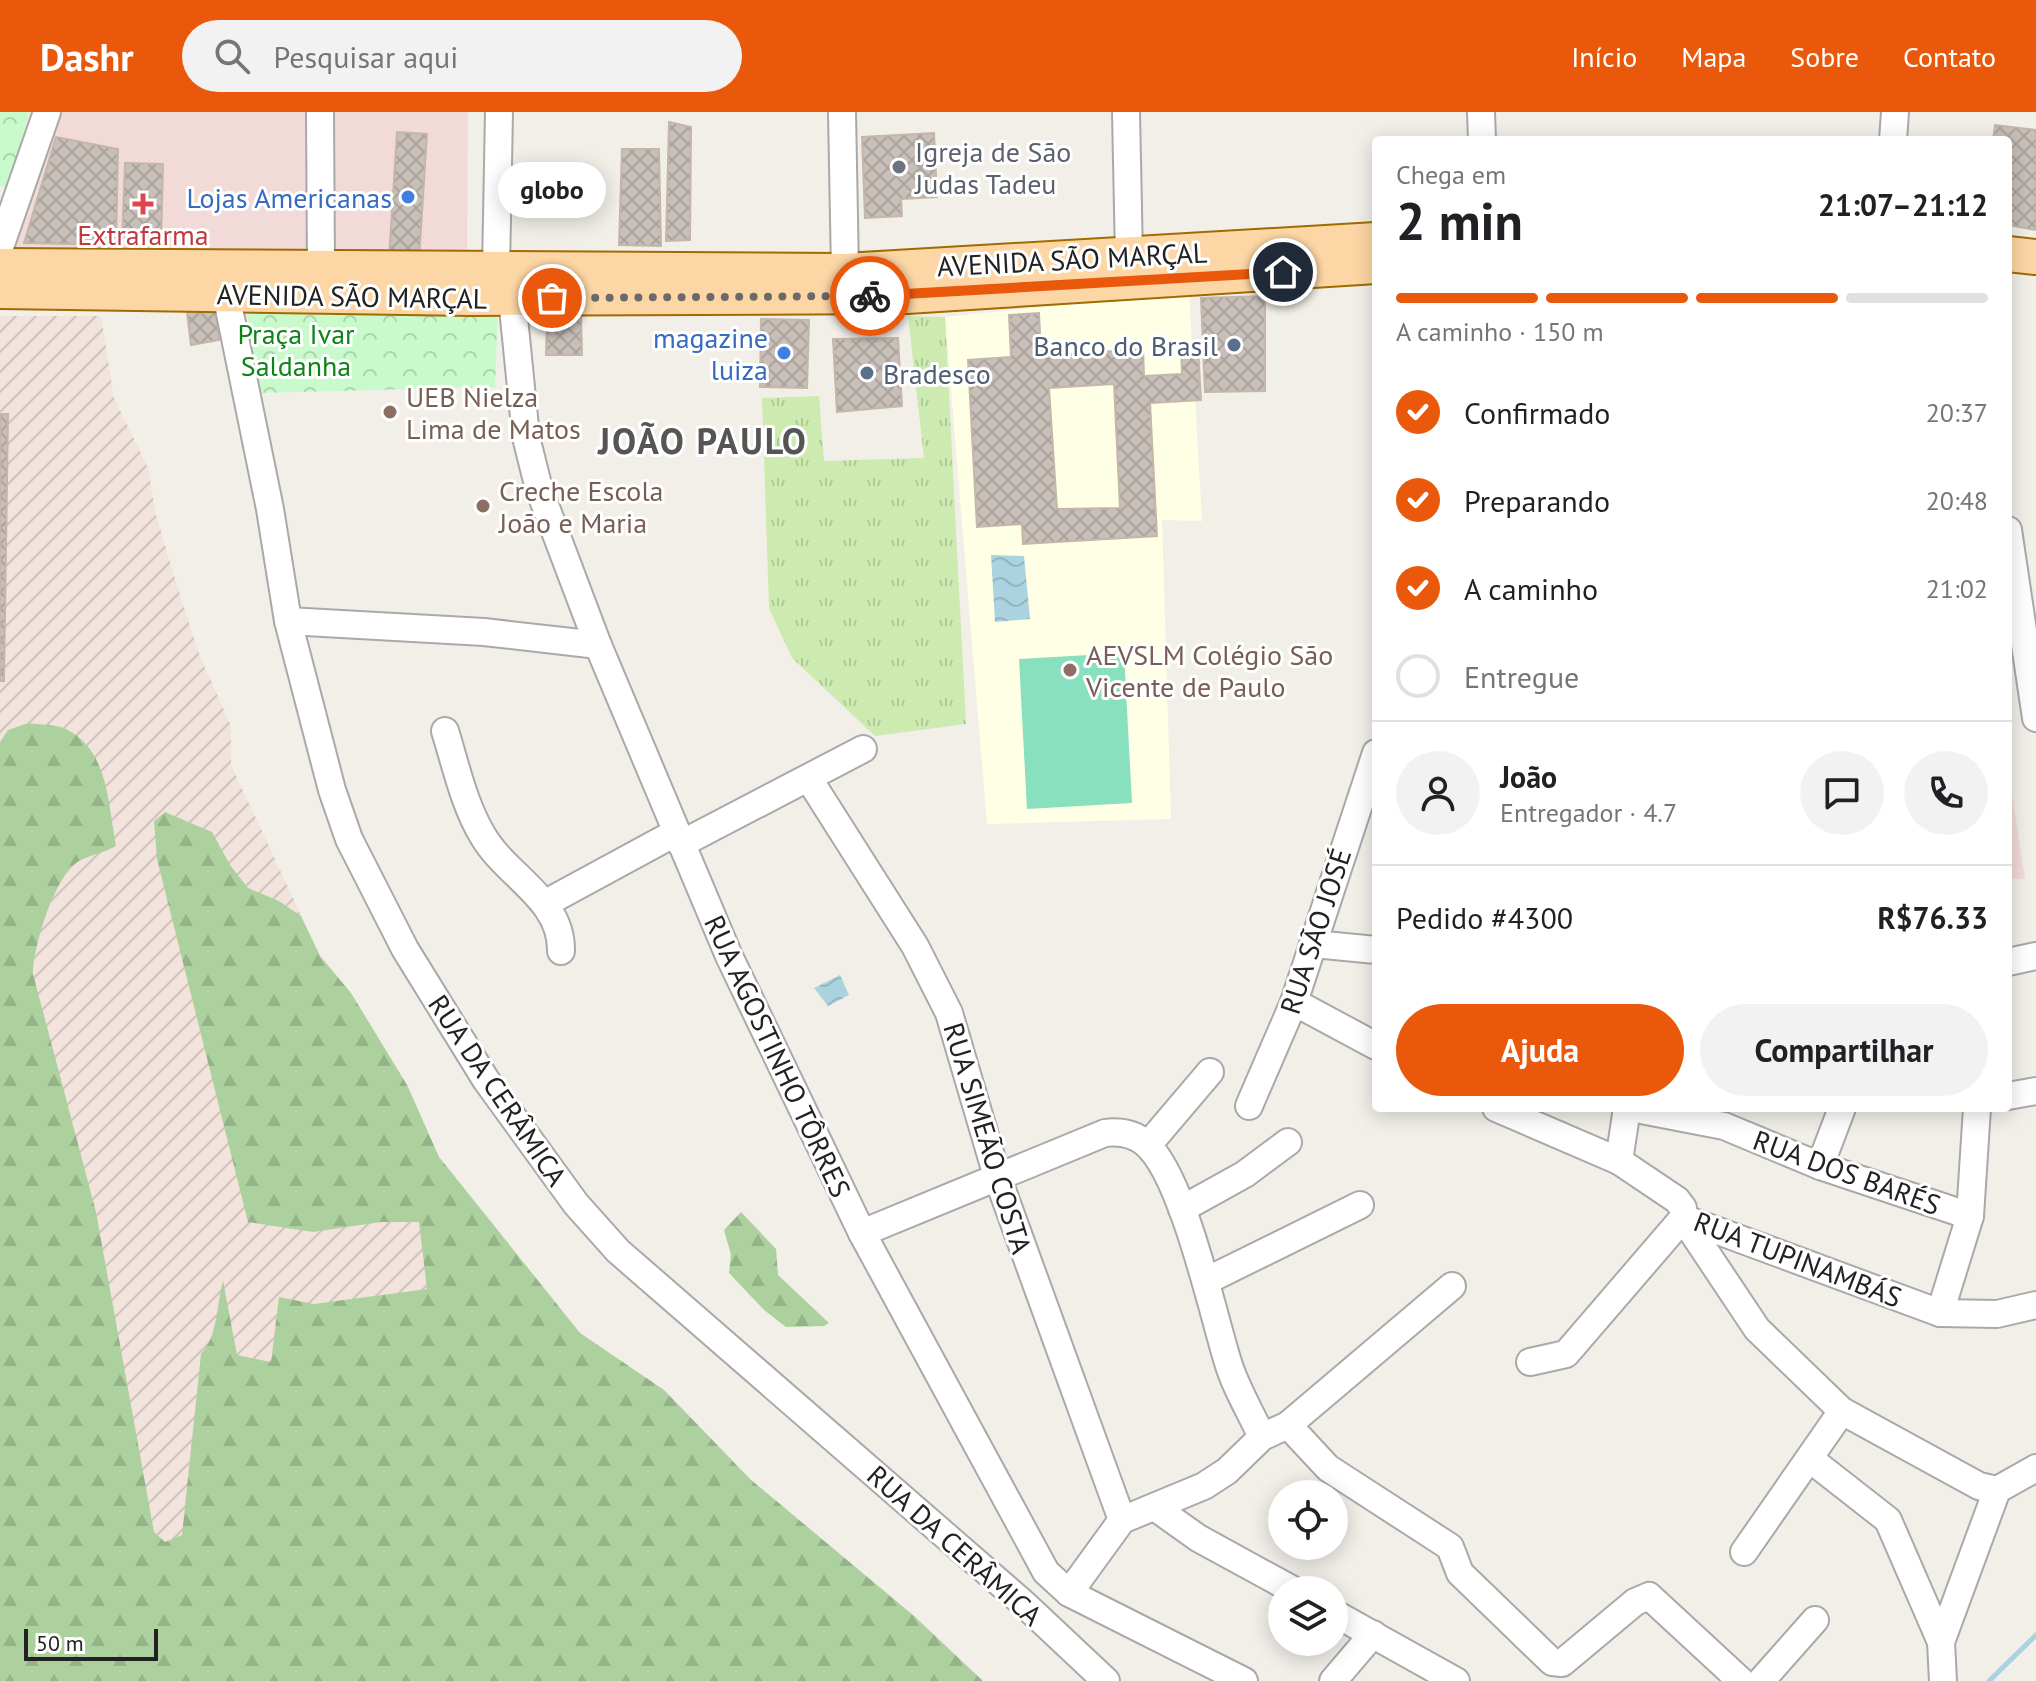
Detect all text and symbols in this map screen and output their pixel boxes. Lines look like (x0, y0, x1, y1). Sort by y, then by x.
search box (182, 20, 742, 92)
text: Dashr (40, 32, 134, 81)
icon: search (210, 34, 254, 78)
text: Pesquisar aqui (274, 37, 458, 76)
text: Início (1571, 38, 1637, 75)
text: Mapa (1681, 38, 1746, 75)
text: Sobre (1790, 38, 1859, 75)
text: Contato (1903, 38, 1996, 75)
place label: Igreja de São Judas Tadeu (914, 133, 1071, 202)
marker: Igreja de São Judas Tadeu (890, 158, 908, 176)
text: Chega em (1396, 158, 1506, 191)
callout: globo (498, 162, 606, 218)
text: globo (520, 173, 584, 206)
place label: Lojas Americanas (187, 179, 392, 216)
text: 21:07–21:12 (1818, 185, 1988, 224)
text: 2 min (1396, 187, 1523, 254)
marker: Lojas Americanas (399, 188, 417, 206)
marker: Extrafarma (134, 195, 152, 213)
place label: Extrafarma (77, 216, 209, 253)
street label: AVENIDA SÃO MARÇAL (936, 233, 1208, 285)
pin (1249, 238, 1317, 306)
icon: home (1261, 250, 1305, 294)
courier (830, 256, 910, 336)
pin (518, 264, 586, 332)
icon: bike (848, 274, 892, 318)
street label: AVENIDA SÃO MARÇAL (216, 275, 488, 317)
icon: bag (530, 276, 574, 320)
park label: Praça Ivar Saldanha (237, 315, 355, 384)
text: A caminho · 150 m (1396, 315, 1604, 348)
place label: magazine luiza (653, 319, 768, 388)
place label: Banco do Brasil (1033, 327, 1218, 364)
marker: Banco do Brasil (1225, 336, 1243, 354)
marker: magazine luiza (775, 344, 793, 362)
place label: Bradesco (883, 355, 991, 392)
marker: Bradesco (858, 364, 876, 382)
place label: UEB Nielza Lima de Matos (406, 378, 581, 447)
icon: check (1396, 390, 1440, 434)
text: Confirmado (1464, 393, 1610, 432)
text: 20:37 (1926, 396, 1988, 429)
marker: UEB Nielza Lima de Matos (381, 403, 399, 421)
district label: JOÃO PAULO (597, 417, 808, 464)
place label: Creche Escola João e Maria (498, 472, 663, 541)
icon: check (1396, 478, 1440, 522)
text: Preparando (1464, 481, 1610, 520)
text: 20:48 (1926, 484, 1988, 517)
marker: Creche Escola João e Maria (474, 497, 492, 515)
icon: check (1396, 566, 1440, 610)
text: A caminho (1464, 569, 1598, 608)
text: 21:02 (1926, 572, 1988, 605)
place label: AEVSLM Colégio São Vicente de Paulo (1085, 636, 1333, 705)
text: Entregue (1464, 657, 1579, 696)
marker: AEVSLM Colégio São Vicente de Paulo (1061, 661, 1079, 679)
button: person (1396, 751, 1480, 835)
button: chat (1800, 751, 1884, 835)
button: phone (1904, 751, 1988, 835)
text: João (1500, 757, 1557, 796)
text: Entregador · 4.7 (1500, 796, 1677, 829)
street label: RUA SÃO JOSÉ (1271, 843, 1359, 1019)
text: Pedido #4300 (1396, 898, 1573, 937)
text: R$76.33 (1878, 898, 1988, 937)
street label: RUA AGOSTINHO TÔRRES (696, 909, 860, 1203)
street label: RUA DA CERÂMICA (420, 987, 576, 1193)
button: Ajuda (1396, 1004, 1684, 1096)
button: Compartilhar (1700, 1004, 1988, 1096)
street label: RUA SIMEÃO COSTA (935, 1018, 1041, 1258)
street label: RUA DOS BARÉS (1748, 1121, 1946, 1223)
street label: RUA TUPINAMBÁS (1689, 1202, 1907, 1316)
street label: RUA DA CERÂMICA (860, 1457, 1051, 1634)
map controls (1268, 1480, 1348, 1656)
button: locate (1268, 1480, 1348, 1560)
button: layers (1268, 1576, 1348, 1656)
scale bar (24, 1625, 158, 1661)
text: 50 m (36, 1629, 84, 1657)

